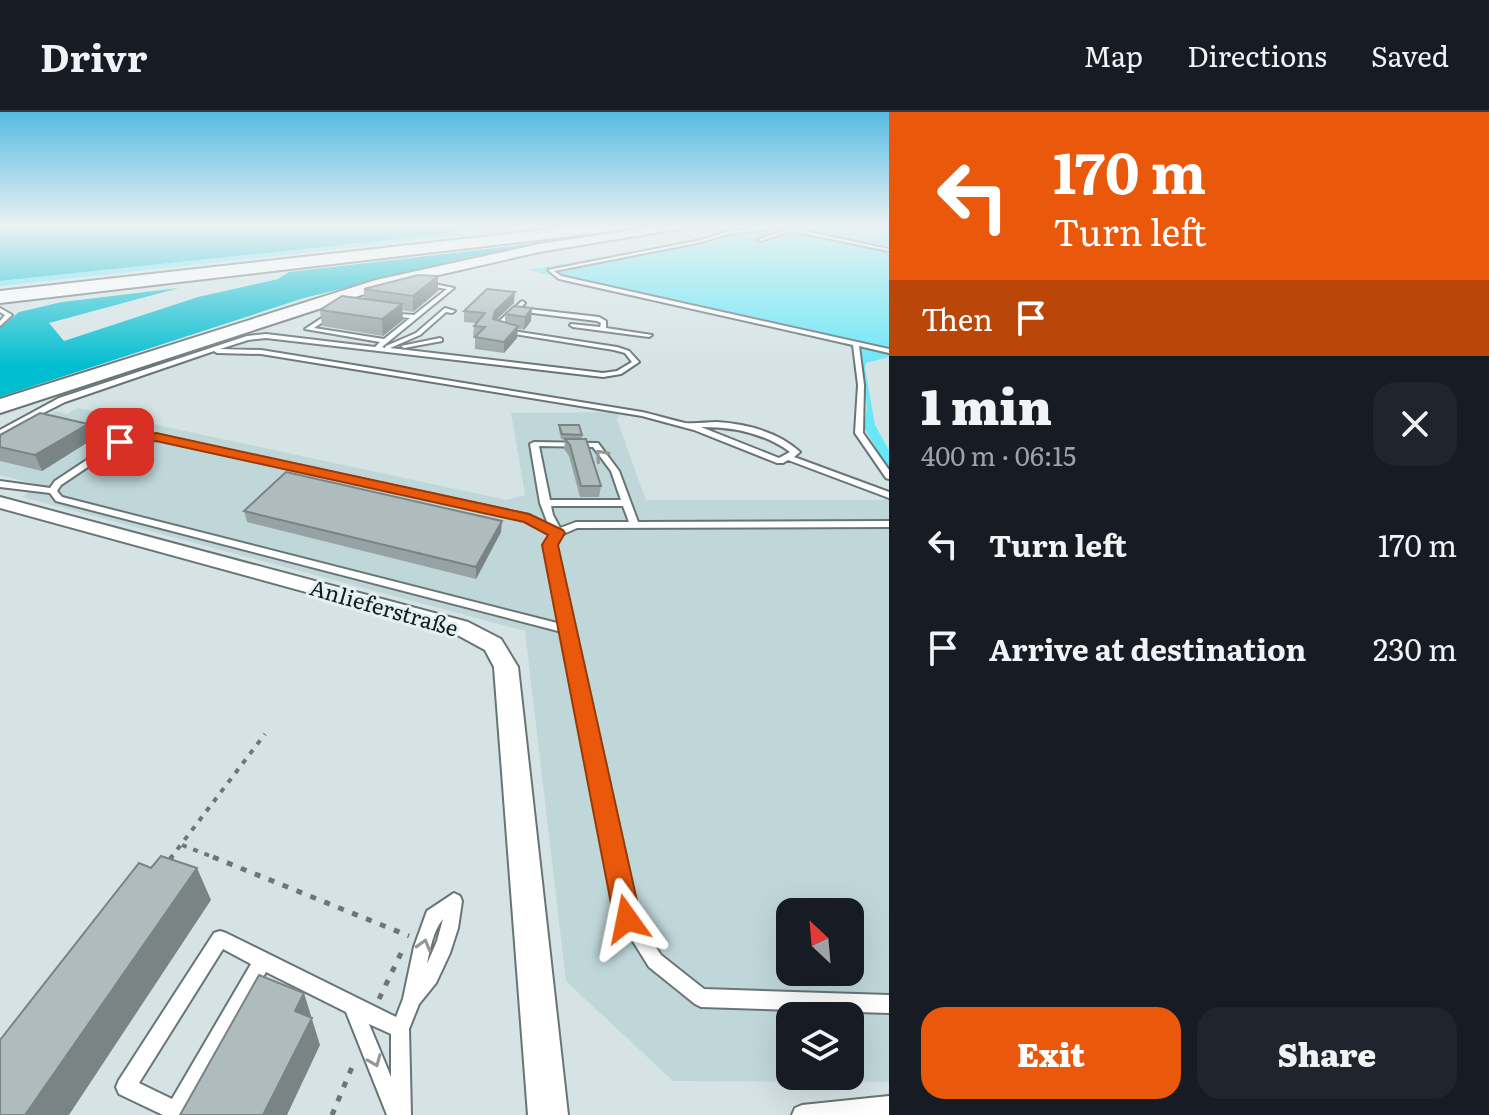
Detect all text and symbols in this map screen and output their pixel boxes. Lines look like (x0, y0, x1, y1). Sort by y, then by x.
text: Drivr (40, 27, 147, 84)
text: Map (1084, 34, 1143, 76)
text: Directions (1187, 34, 1327, 76)
text: Saved (1371, 34, 1449, 76)
text: 170 m (1053, 128, 1206, 211)
icon: left (921, 144, 1025, 248)
text: Turn left (1053, 204, 1207, 257)
text: Then (921, 296, 993, 340)
icon: arrive (1009, 296, 1053, 340)
text: 1 min (921, 369, 1052, 440)
button: close (1373, 382, 1457, 466)
pin (86, 408, 154, 476)
icon: arrive (98, 420, 142, 464)
text: 400 m · 06:15 (921, 435, 1076, 474)
one-way arrow (596, 450, 610, 464)
icon: left (921, 522, 965, 566)
text: Turn left (989, 522, 1127, 566)
text: 170 m (1378, 522, 1457, 566)
street label: Anlieferstraße (306, 570, 463, 644)
icon: arrive (921, 626, 965, 670)
text: Arrive at destination (989, 626, 1306, 670)
text: 230 m (1373, 626, 1457, 670)
position arrow (585, 877, 669, 961)
north arrow (776, 898, 864, 986)
map controls (776, 898, 864, 1090)
one-way arrow (415, 938, 431, 952)
button: layers (776, 1002, 864, 1090)
button: Exit (921, 1007, 1181, 1099)
button: Share (1197, 1007, 1457, 1099)
one-way arrow (365, 1053, 382, 1067)

